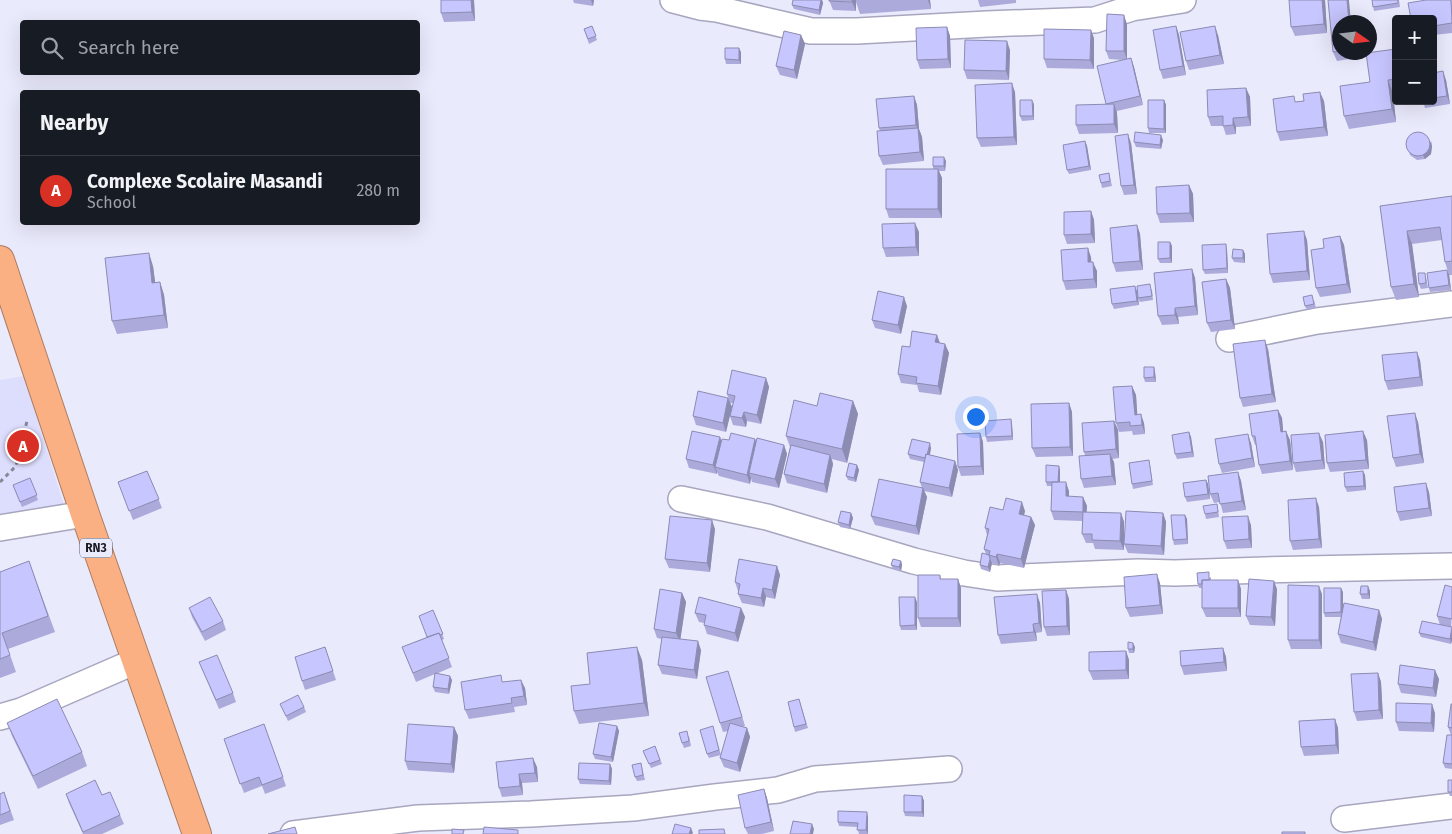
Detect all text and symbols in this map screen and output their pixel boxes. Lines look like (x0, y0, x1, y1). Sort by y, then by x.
north arrow (1332, 15, 1377, 60)
map controls (1392, 15, 1437, 105)
button: + (1392, 15, 1437, 60)
search box (20, 20, 420, 75)
icon: search (38, 34, 66, 62)
text: Search here (78, 36, 179, 59)
button: − (1392, 60, 1437, 105)
text: Nearby (40, 110, 108, 136)
text: Complexe Scolaire Masandi (87, 170, 323, 193)
text: A (51, 181, 61, 200)
text: 280 m (356, 181, 400, 200)
text: School (87, 193, 136, 212)
your location (963, 404, 989, 430)
pin: A (7, 427, 39, 465)
road number: RN3 (80, 538, 112, 558)

